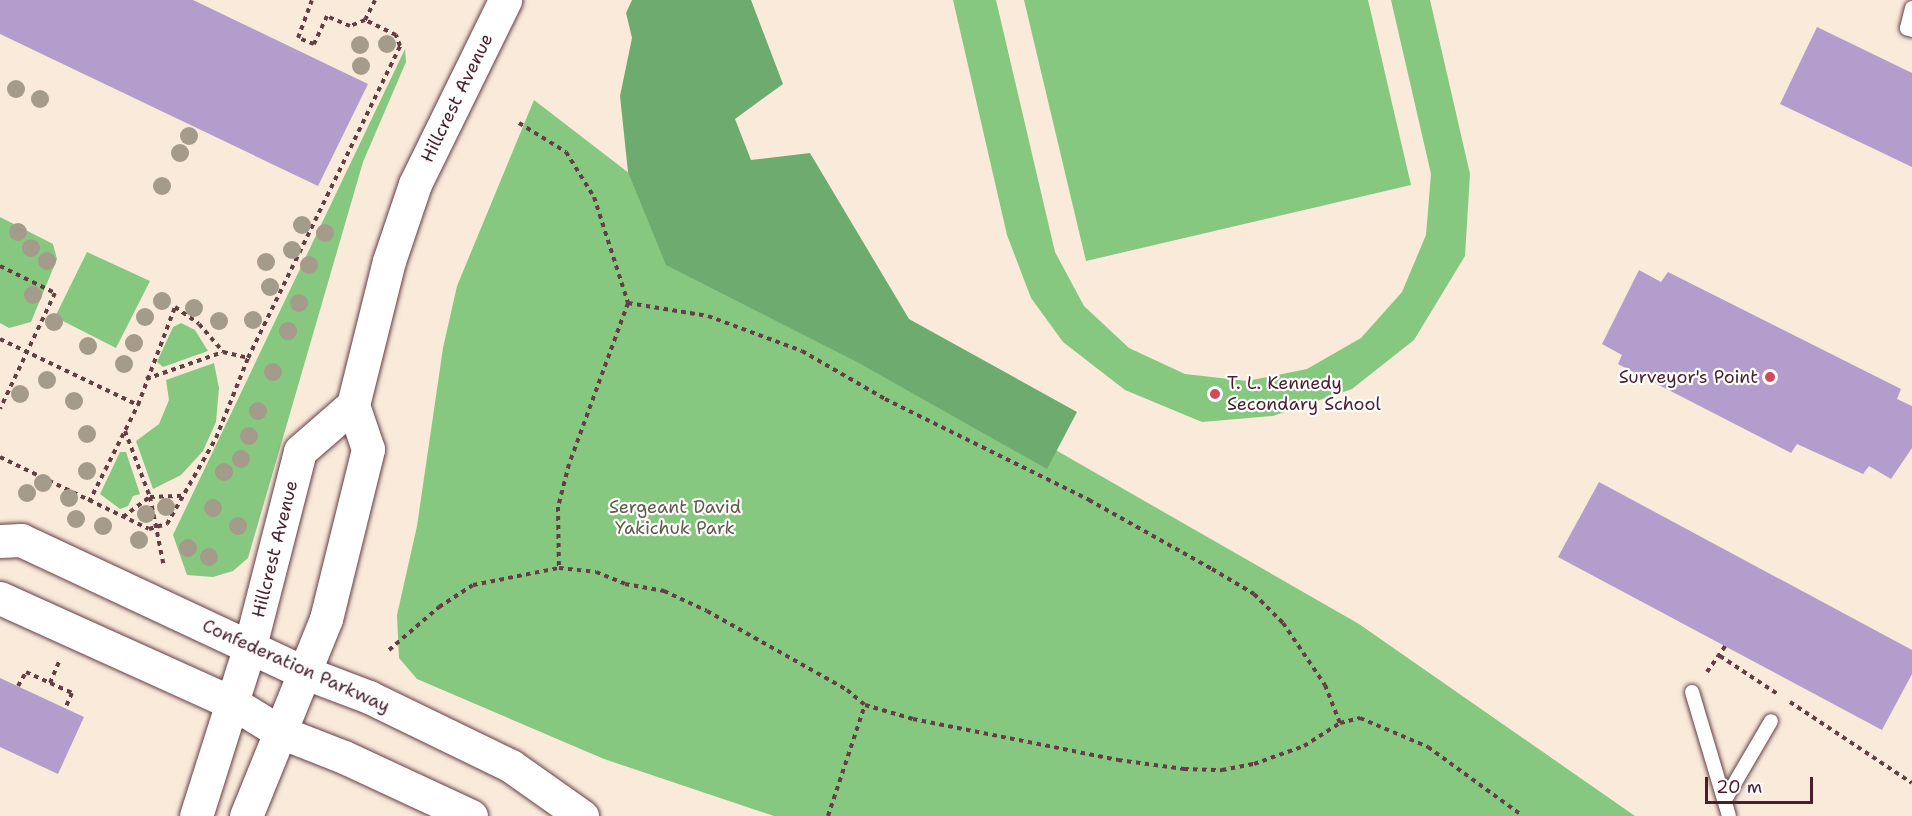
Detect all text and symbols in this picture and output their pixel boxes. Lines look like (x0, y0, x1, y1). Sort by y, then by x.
street label: Hillcrest Avenue (416, 30, 498, 166)
place label: Surveyor's Point (1619, 366, 1758, 388)
marker: Surveyor's Point (1763, 370, 1777, 384)
place label: T. L. Kennedy Secondary School (1227, 373, 1381, 416)
marker: T. L. Kennedy Secondary School (1208, 387, 1222, 401)
street label: Hillcrest Avenue (247, 478, 303, 620)
park label: Sergeant David Yakichuk Park (609, 497, 741, 540)
street label: Confederation Parkway (199, 615, 393, 717)
scale bar (1708, 765, 1816, 803)
text: 20 m (1716, 775, 1762, 799)

